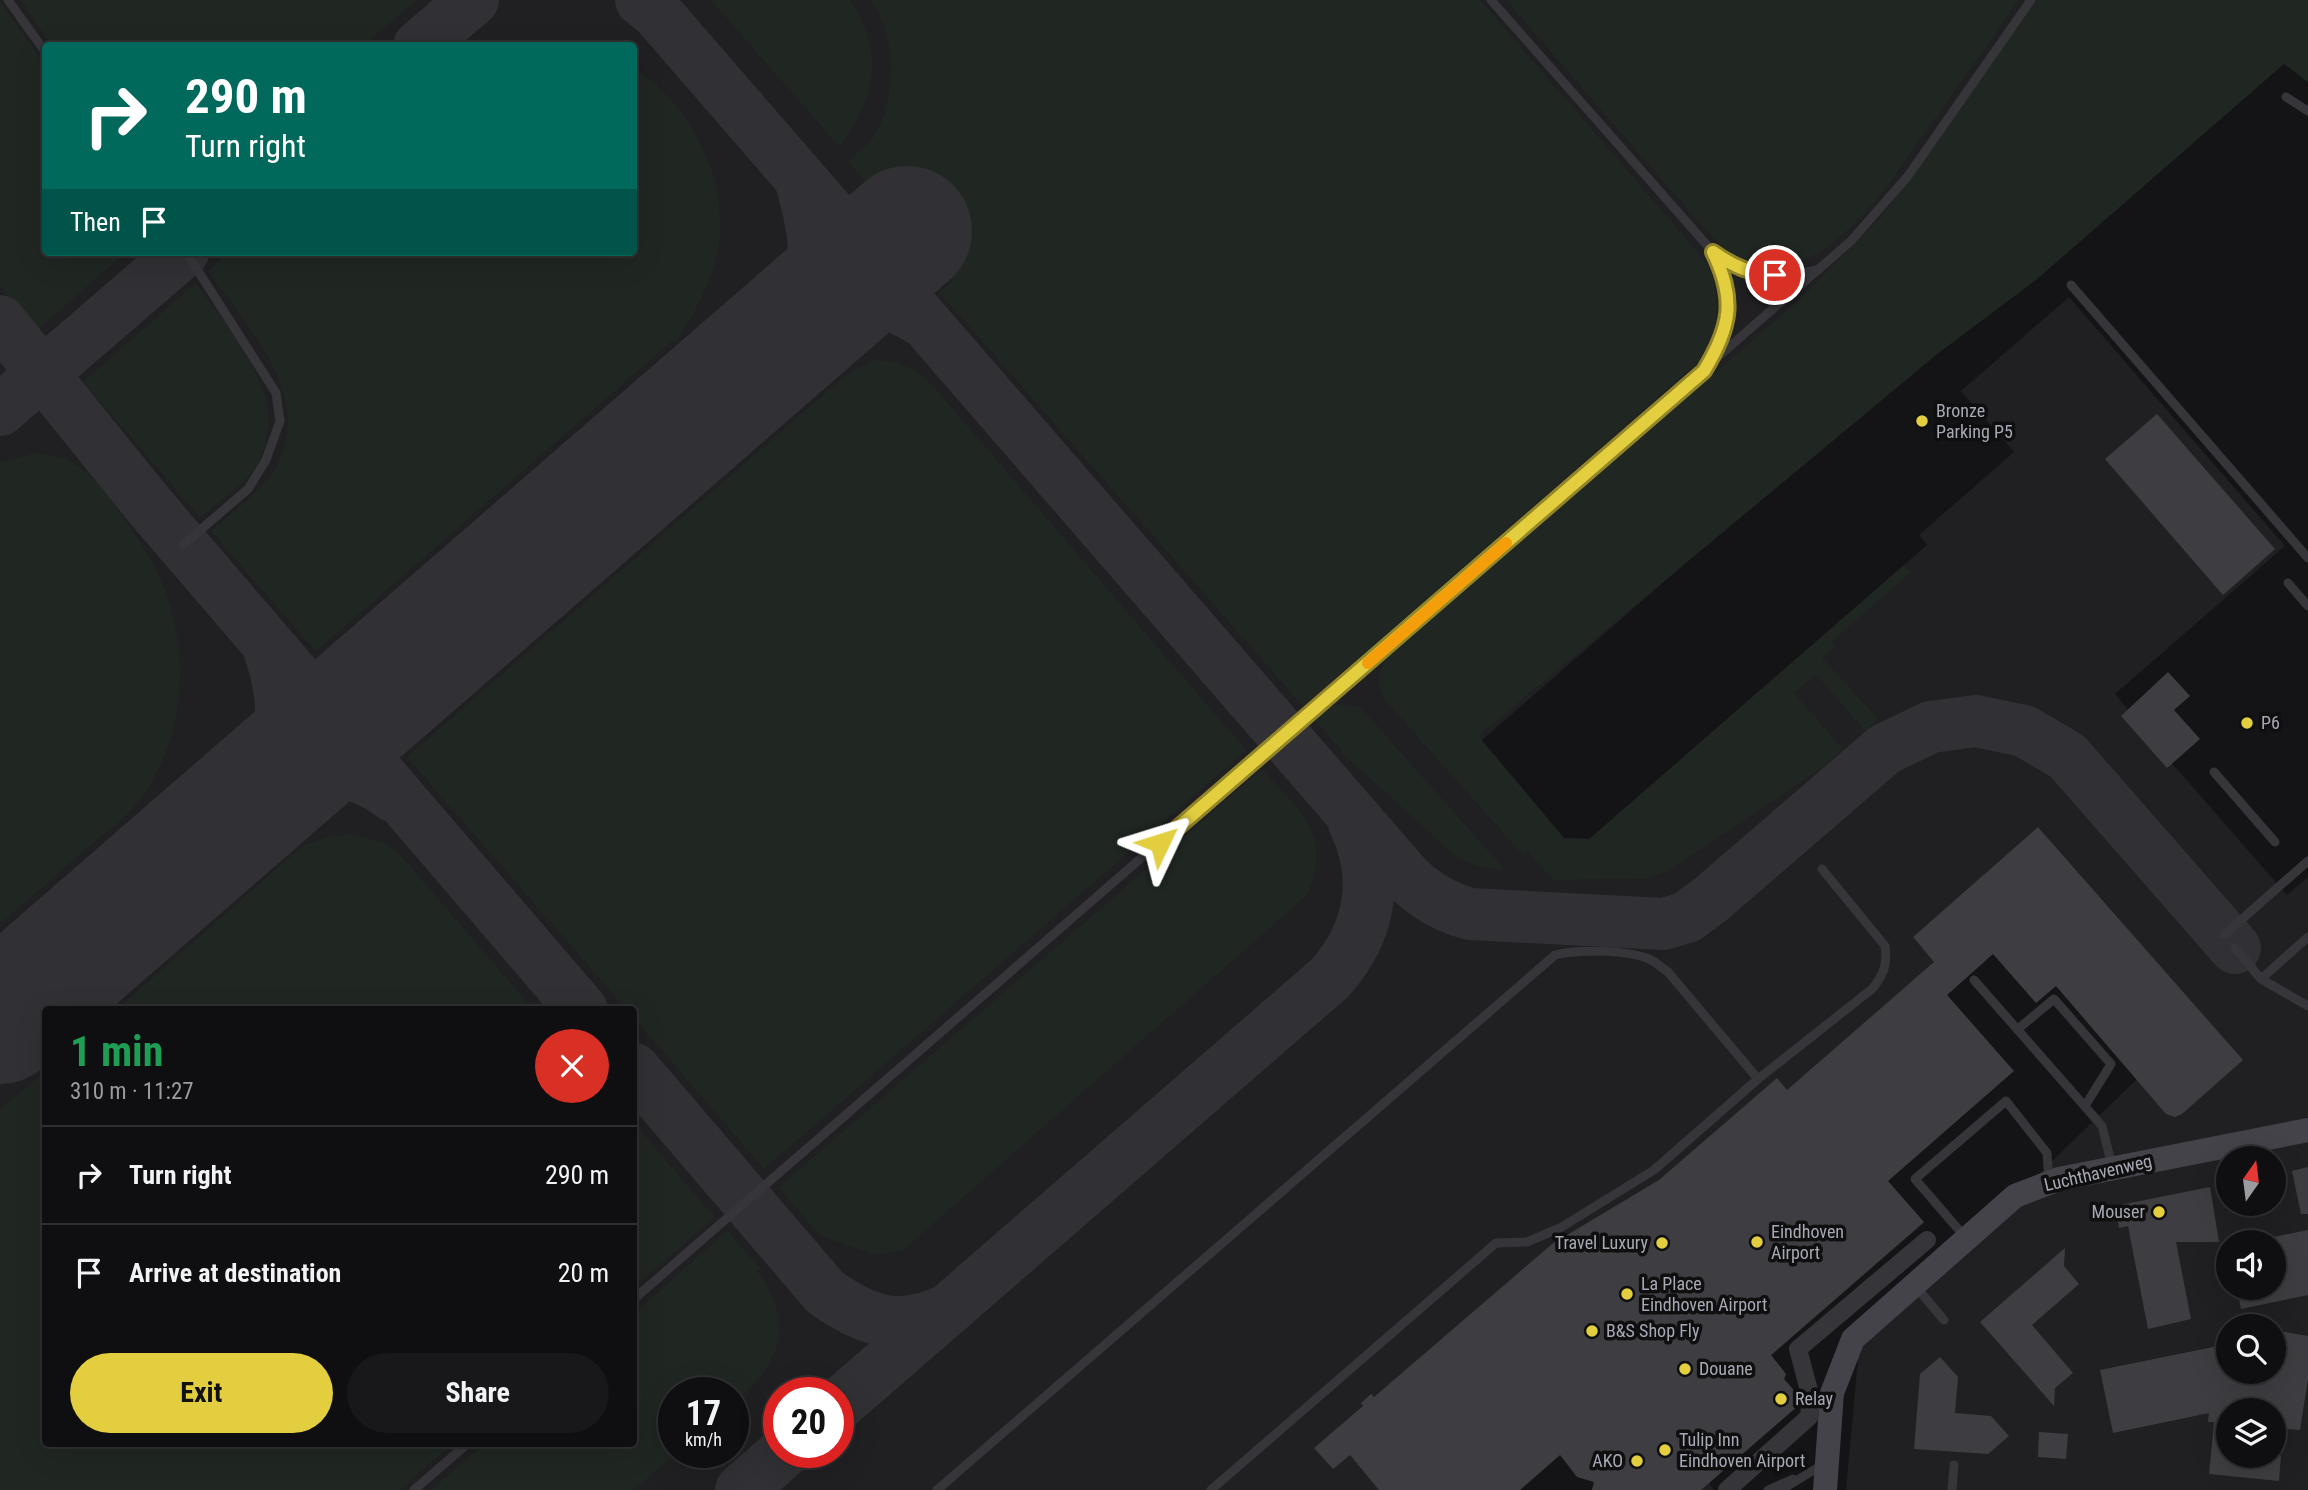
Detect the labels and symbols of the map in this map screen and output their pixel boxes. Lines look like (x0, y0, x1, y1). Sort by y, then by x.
pin (1745, 245, 1805, 305)
place label: Bronze Parking P5 (1936, 400, 2013, 442)
marker: Bronze Parking P5 (1914, 413, 1930, 429)
place label: P6 (2261, 712, 2280, 733)
marker: P6 (2239, 715, 2255, 731)
position arrow (1123, 806, 1197, 880)
north arrow (2216, 1146, 2286, 1216)
street label: Luchthavenweg (2042, 1150, 2154, 1195)
place label: Mouser (2092, 1201, 2146, 1222)
marker: Mouser (2151, 1204, 2167, 1220)
place label: Eindhoven Airport (1771, 1221, 1844, 1263)
place label: Travel Luxury (1555, 1232, 1649, 1253)
marker: Eindhoven Airport (1749, 1234, 1765, 1250)
marker: Travel Luxury (1654, 1235, 1670, 1251)
place label: La Place Eindhoven Airport (1641, 1273, 1767, 1315)
marker: La Place Eindhoven Airport (1619, 1286, 1635, 1302)
place label: B&S Shop Fly (1606, 1320, 1700, 1341)
marker: B&S Shop Fly (1584, 1323, 1600, 1339)
place label: Douane (1699, 1358, 1753, 1379)
marker: Douane (1677, 1361, 1693, 1377)
speed limit sign: 20 (763, 1377, 854, 1468)
place label: Relay (1795, 1388, 1834, 1409)
marker: Relay (1773, 1391, 1789, 1407)
place label: Tulip Inn Eindhoven Airport (1679, 1429, 1805, 1471)
marker: Tulip Inn Eindhoven Airport (1657, 1442, 1673, 1458)
place label: AKO (1592, 1450, 1623, 1471)
marker: AKO (1629, 1453, 1645, 1469)

